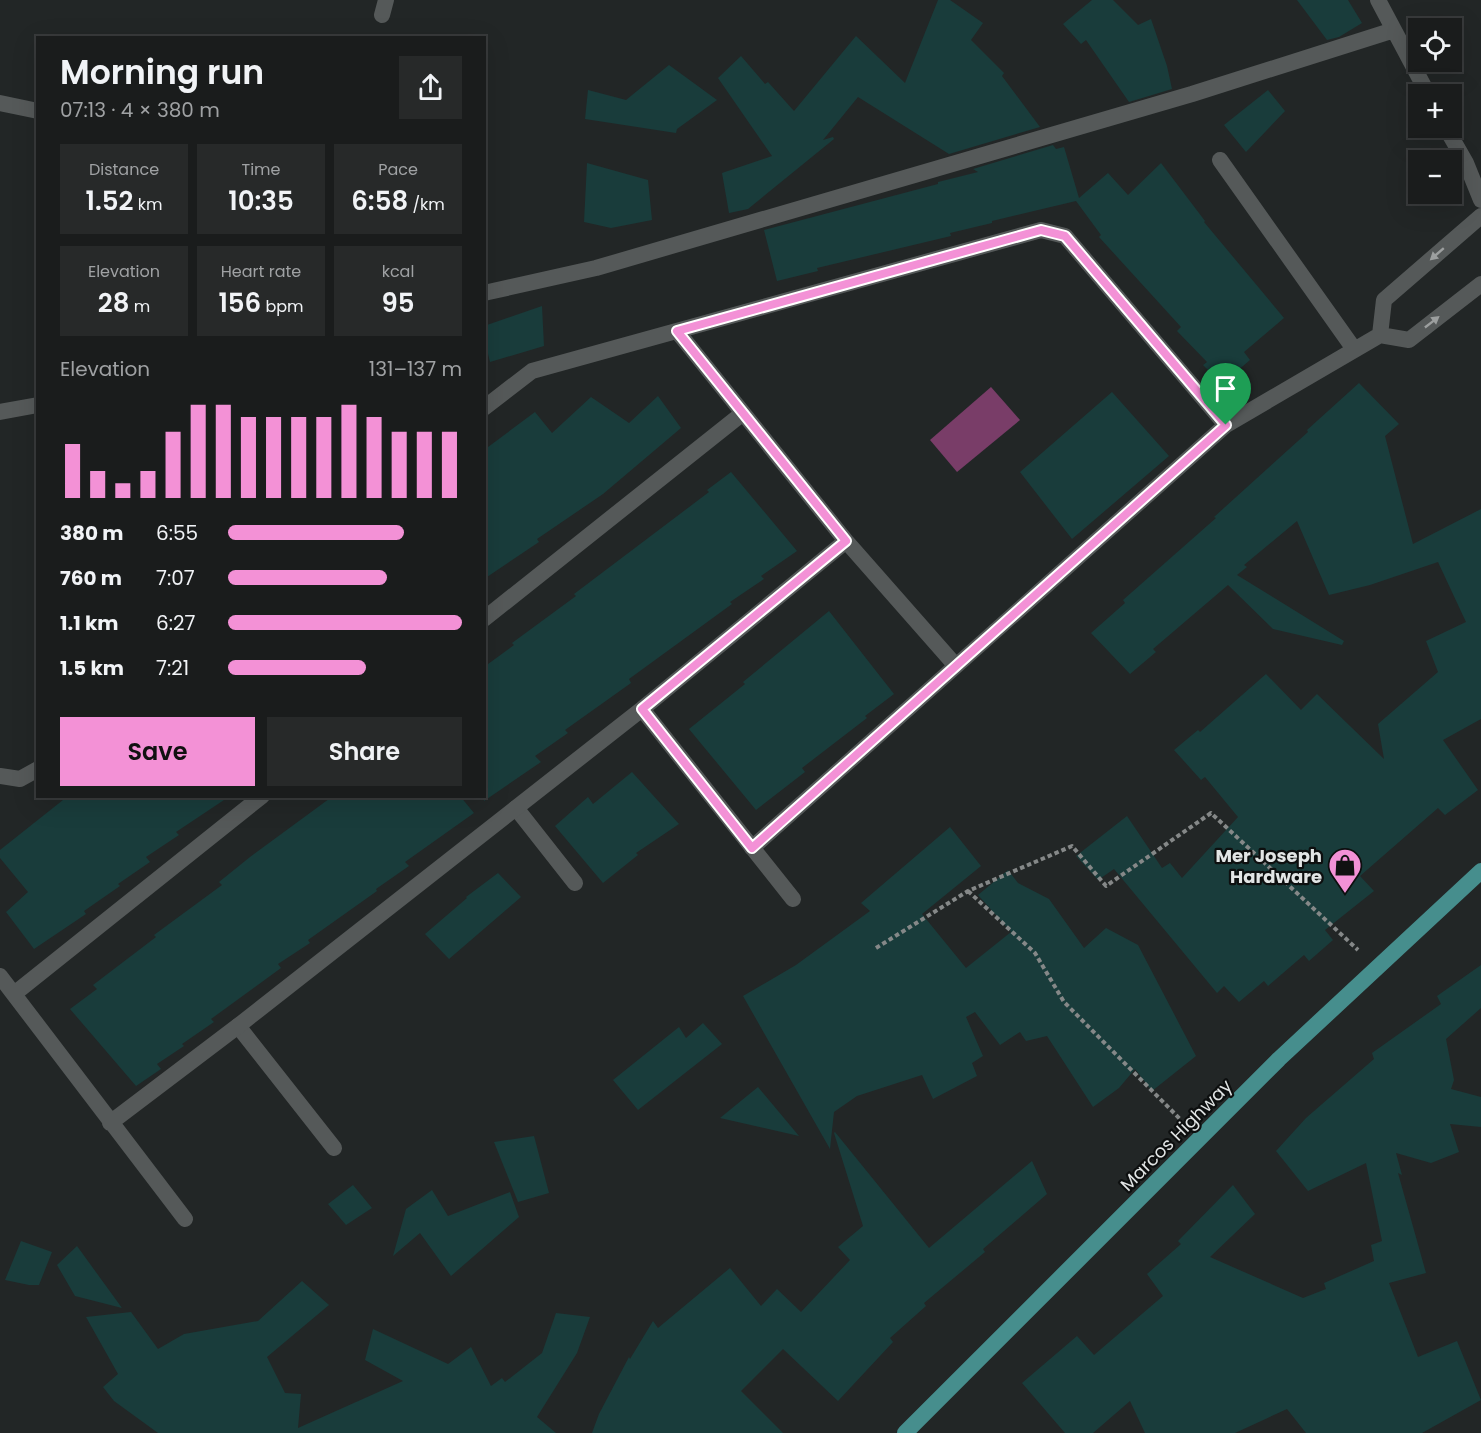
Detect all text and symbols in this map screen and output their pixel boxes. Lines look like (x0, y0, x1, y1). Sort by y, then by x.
map controls (1408, 18, 1462, 204)
button: locate (1408, 18, 1462, 72)
text: Morning run (60, 49, 264, 96)
button: share (399, 56, 462, 119)
button: + (1408, 84, 1462, 138)
text: 07:13 · 4 × 380 m (60, 96, 220, 124)
button: − (1408, 150, 1462, 204)
text: Distance (89, 158, 159, 181)
text: Time (242, 158, 281, 181)
text: Pace (378, 158, 418, 181)
text: 1.52 (86, 183, 133, 219)
text: 10:35 (228, 183, 294, 219)
text: 6:58 (351, 183, 408, 219)
text: km (133, 193, 162, 216)
text: /km (408, 193, 445, 216)
one-way arrow (1429, 248, 1445, 261)
text: Elevation (88, 260, 160, 283)
text: Heart rate (221, 260, 301, 283)
text: kcal (382, 260, 414, 283)
text: 28 (98, 285, 129, 321)
text: 156 (218, 285, 261, 321)
text: 95 (381, 285, 415, 321)
text: m (129, 295, 150, 318)
text: bpm (261, 295, 304, 318)
one-way arrow (1424, 317, 1439, 329)
text: Elevation (60, 355, 150, 383)
text: 131–137 m (369, 355, 462, 383)
pin (1200, 363, 1251, 425)
icon: arrive (1209, 372, 1242, 405)
text: 380 m (60, 519, 124, 547)
text: 6:55 (156, 519, 198, 547)
text: 760 m (60, 564, 122, 592)
text: 7:07 (156, 564, 195, 592)
text: 1.1 km (60, 609, 118, 637)
text: 6:27 (156, 609, 195, 637)
text: 1.5 km (60, 654, 124, 682)
text: 7:21 (156, 654, 189, 682)
button: Save (60, 717, 255, 786)
button: Share (267, 717, 462, 786)
place label: Mer Joseph Hardware (1216, 843, 1322, 889)
shop icon: Mer Joseph Hardware (1327, 847, 1363, 894)
street label: Marcos Highway (1115, 1074, 1237, 1196)

